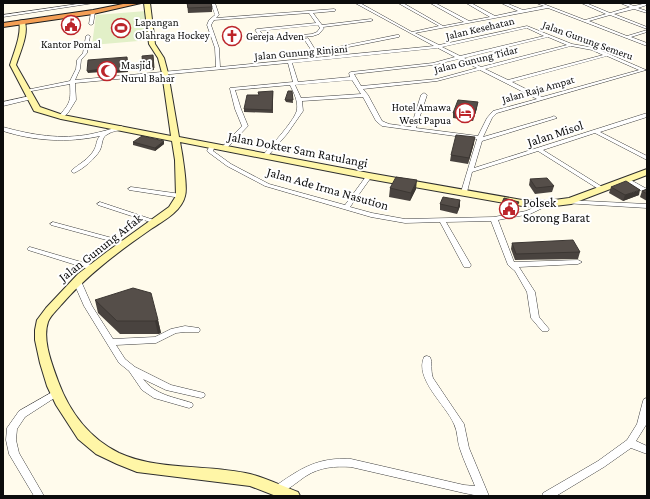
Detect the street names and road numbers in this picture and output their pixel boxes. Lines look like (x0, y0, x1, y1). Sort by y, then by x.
street label: Jalan Kesehatan (444, 14, 516, 43)
street label: Jalan Gunung Semeru (540, 18, 635, 63)
street label: Jalan Gunung Rinjani (253, 42, 348, 63)
street label: Jalan Gunung Tidar (432, 43, 519, 76)
street label: Jalan Raja Ampat (499, 73, 576, 106)
street label: Jalan Misol (524, 117, 586, 150)
street label: Jalan Dokter Sam Ratulangi (226, 128, 370, 171)
street label: Jalan Ade Irma Nasution (264, 164, 391, 213)
street label: Jalan Gunung Arfak (55, 210, 146, 285)

